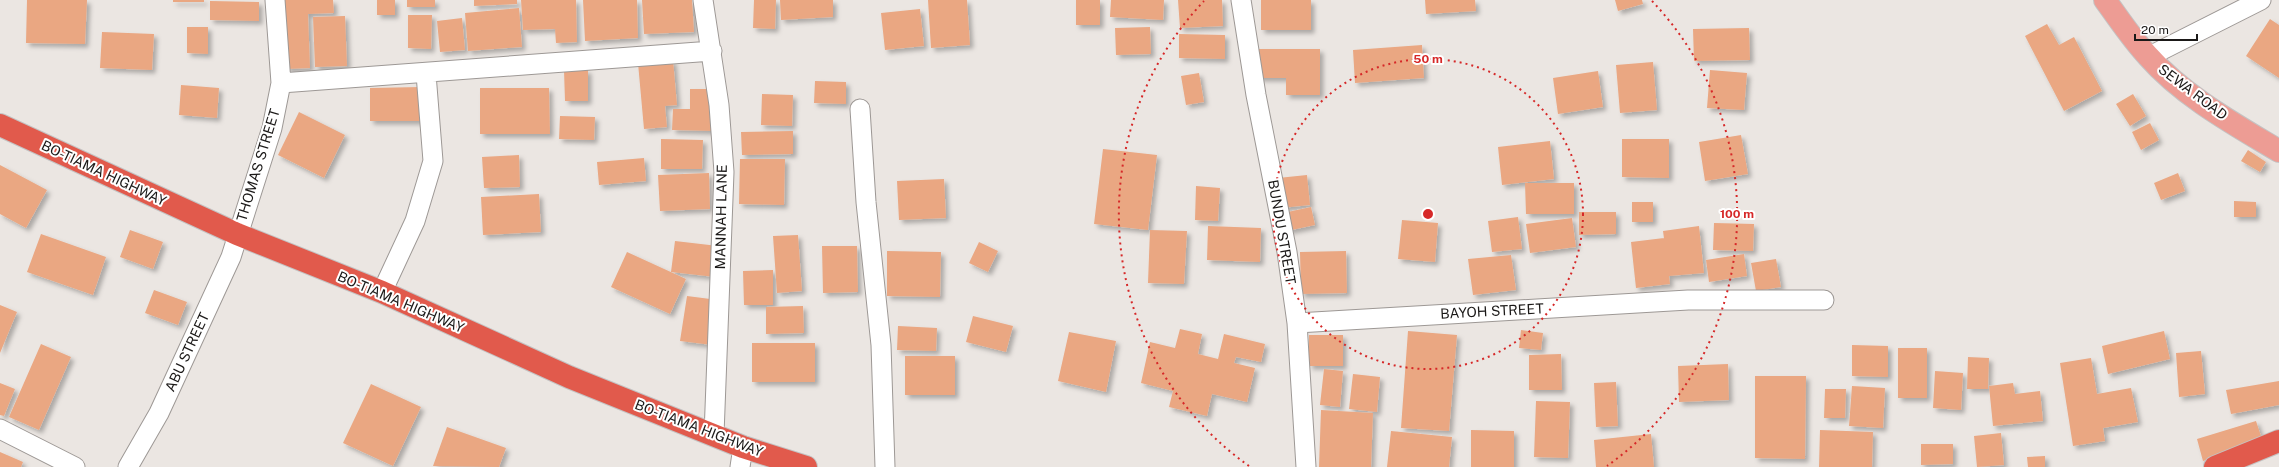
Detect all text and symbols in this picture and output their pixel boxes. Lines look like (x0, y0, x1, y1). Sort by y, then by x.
scale bar (2135, 16, 2197, 42)
text: 20 m (2141, 23, 2169, 37)
text: 50 m (1413, 52, 1443, 66)
street label: SEWA ROAD (2155, 61, 2231, 123)
street label: THOMAS STREET (233, 107, 283, 223)
street label: BO-TIAMA HIGHWAY (39, 137, 169, 209)
street label: MANNAH LANE (712, 164, 730, 270)
street label: BUNDU STREET (1265, 179, 1299, 285)
centre of rings (1421, 207, 1435, 221)
text: 100 m (1720, 207, 1754, 221)
street label: BO-TIAMA HIGHWAY (335, 268, 467, 336)
street label: BAYOH STREET (1440, 300, 1544, 322)
street label: ABU STREET (162, 310, 212, 394)
street label: BO-TIAMA HIGHWAY (633, 396, 766, 460)

